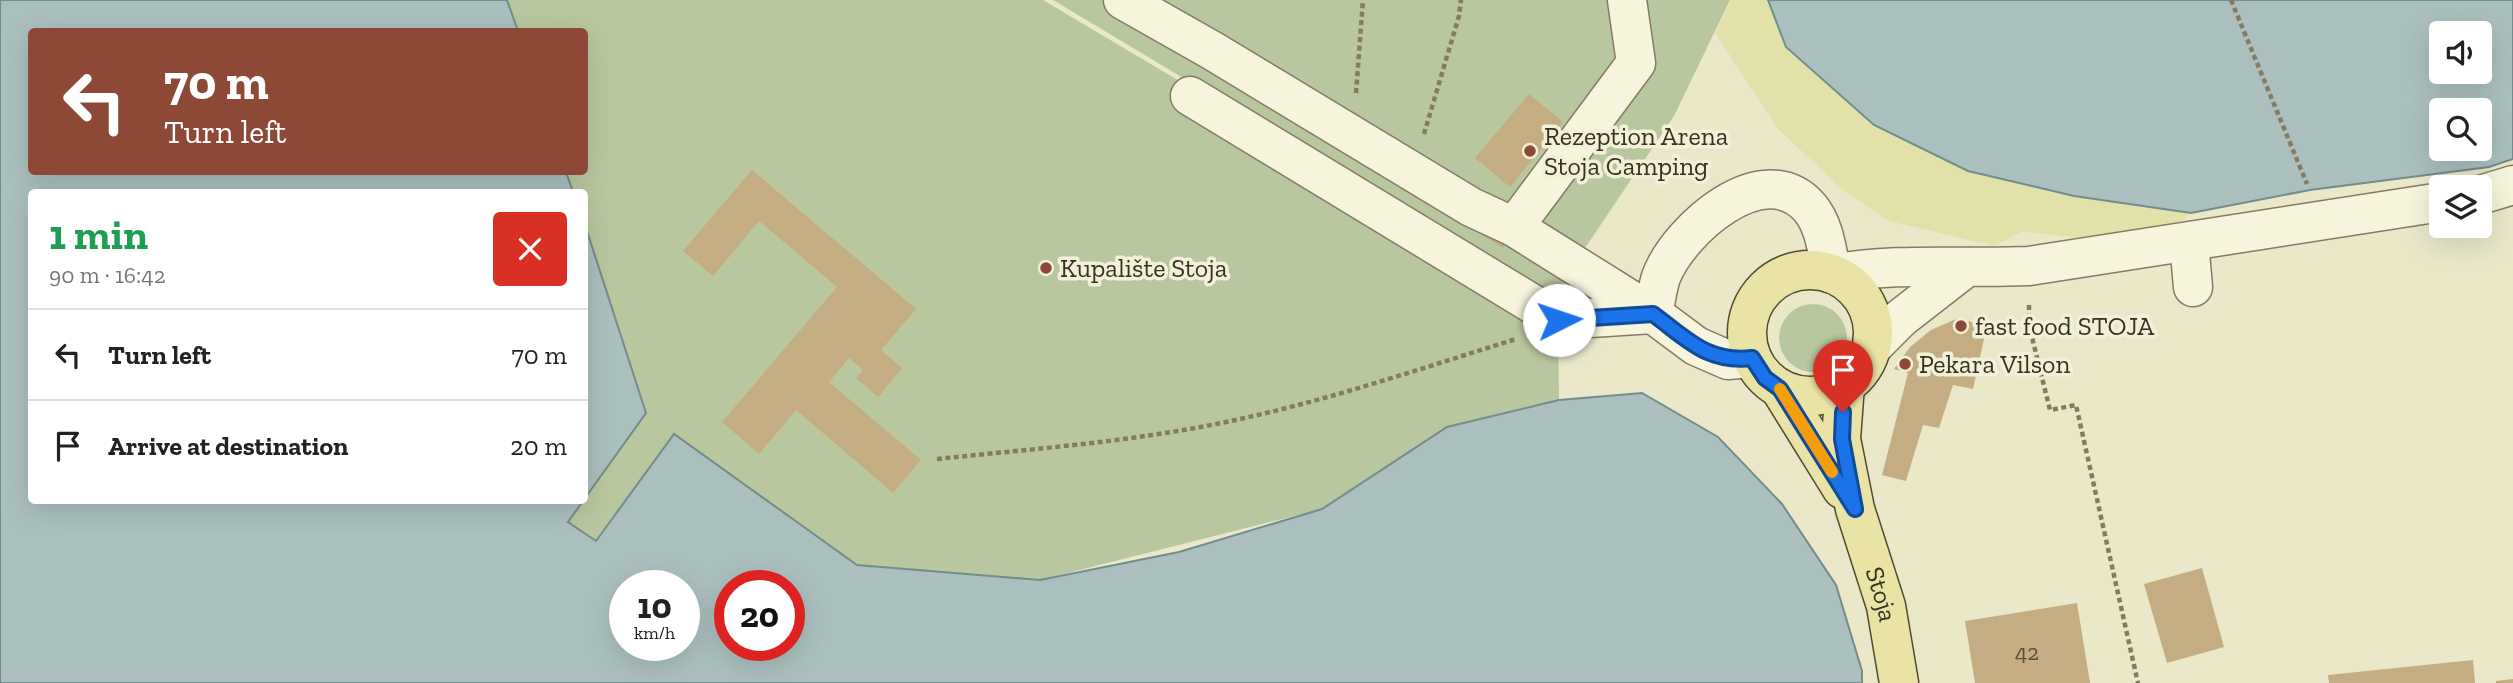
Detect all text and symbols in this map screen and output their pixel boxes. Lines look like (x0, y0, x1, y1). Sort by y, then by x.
map controls (2429, 21, 2492, 238)
button: sound (2429, 21, 2492, 84)
text: 70 m (164, 53, 269, 112)
icon: left (49, 56, 140, 147)
button: search (2429, 98, 2492, 161)
text: Turn left (164, 113, 286, 151)
place label: Rezeption Arena Stoja Camping (1544, 120, 1729, 182)
marker: Rezeption Arena Stoja Camping (1522, 143, 1538, 159)
button: layers (2429, 175, 2492, 238)
text: 1 min (49, 209, 148, 260)
button: close (493, 212, 567, 286)
place label: Kupalište Stoja (1060, 252, 1228, 284)
marker: Kupalište Stoja (1038, 260, 1054, 276)
text: 90 m · 16:42 (49, 261, 165, 289)
position arrow (1522, 283, 1596, 357)
place label: fast food STOJA (1975, 310, 2155, 342)
marker: fast food STOJA (1953, 318, 1969, 334)
icon: left (49, 336, 87, 374)
text: Turn left (108, 339, 211, 371)
text: 70 m (511, 339, 567, 371)
pin (1813, 340, 1873, 412)
place label: Pekara Vilson (1919, 348, 2070, 380)
icon: arrive (1824, 351, 1862, 389)
marker: Pekara Vilson (1897, 356, 1913, 372)
icon: arrive (49, 427, 87, 465)
text: Arrive at destination (108, 430, 348, 462)
text: 20 m (510, 430, 567, 462)
street label: Stoja (1858, 563, 1904, 625)
speed limit sign: 20 (714, 570, 805, 661)
text: 10 (637, 585, 672, 627)
text: km/h (634, 622, 675, 644)
house number: 42 (2015, 638, 2039, 666)

